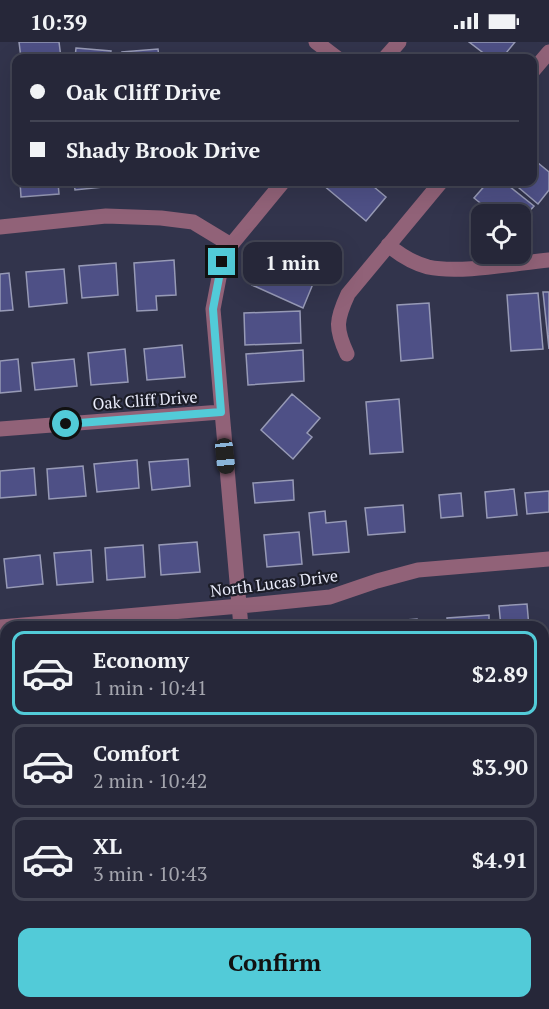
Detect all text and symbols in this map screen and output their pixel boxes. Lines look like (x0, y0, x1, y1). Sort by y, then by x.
text: 10:39 (30, 7, 87, 36)
text: Oak Cliff Drive (66, 77, 221, 106)
text: Shady Brook Drive (66, 135, 260, 164)
map controls (471, 204, 531, 264)
button: locate (471, 204, 531, 264)
callout: 1 min (243, 241, 342, 283)
route end (208, 248, 235, 275)
text: 1 min (265, 249, 320, 276)
street label: Oak Cliff Drive (92, 385, 198, 415)
route start (52, 410, 79, 437)
car (214, 437, 236, 475)
street label: North Lucas Drive (209, 564, 339, 602)
text: Economy (93, 645, 189, 674)
icon: car (21, 646, 75, 700)
text: $2.89 (472, 659, 528, 688)
text: 1 min · 10:41 (93, 674, 207, 701)
text: Comfort (93, 738, 179, 767)
icon: car (21, 739, 75, 793)
text: $3.90 (472, 752, 528, 781)
text: 2 min · 10:42 (93, 767, 207, 794)
text: XL (93, 831, 122, 860)
icon: car (21, 832, 75, 886)
text: $4.91 (472, 845, 528, 874)
text: 3 min · 10:43 (93, 860, 207, 887)
button: Confirm (18, 928, 531, 997)

